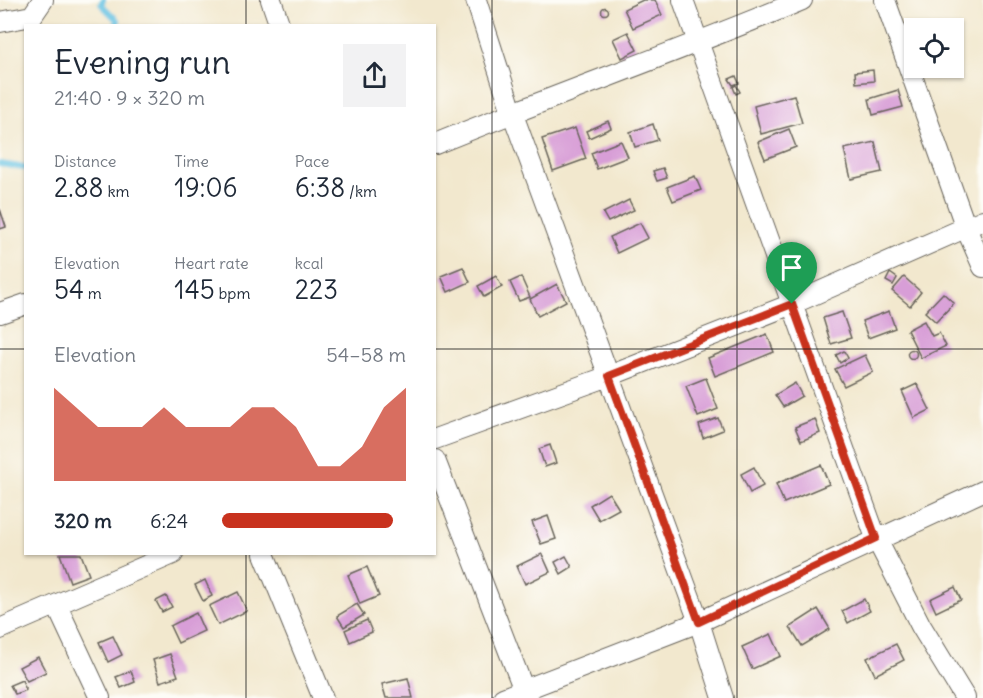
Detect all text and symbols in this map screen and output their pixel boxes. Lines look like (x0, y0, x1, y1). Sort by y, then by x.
map controls (904, 18, 964, 78)
button: locate (904, 18, 964, 78)
text: Evening run (54, 41, 230, 83)
button: share (343, 44, 406, 107)
text: 21:40 · 9 × 320 m (54, 85, 205, 110)
text: Distance (54, 151, 116, 171)
text: Time (174, 151, 209, 171)
text: Pace (295, 151, 329, 171)
text: 2.88 (54, 171, 104, 204)
text: 19:06 (174, 171, 238, 204)
text: 6:38 (295, 171, 345, 204)
text: km (104, 181, 130, 201)
text: /km (345, 181, 377, 201)
pin (766, 242, 817, 304)
icon: arrive (775, 251, 808, 284)
text: Elevation (54, 253, 120, 273)
text: Heart rate (174, 253, 249, 273)
text: kcal (295, 253, 323, 273)
text: 54 (54, 273, 84, 306)
text: 145 (174, 273, 215, 306)
text: 223 (295, 273, 338, 306)
text: m (84, 283, 102, 303)
text: bpm (215, 283, 250, 303)
text: Elevation (54, 342, 136, 367)
text: 54–58 m (326, 342, 406, 367)
text: 320 m (54, 508, 112, 533)
text: 6:24 (150, 508, 188, 533)

